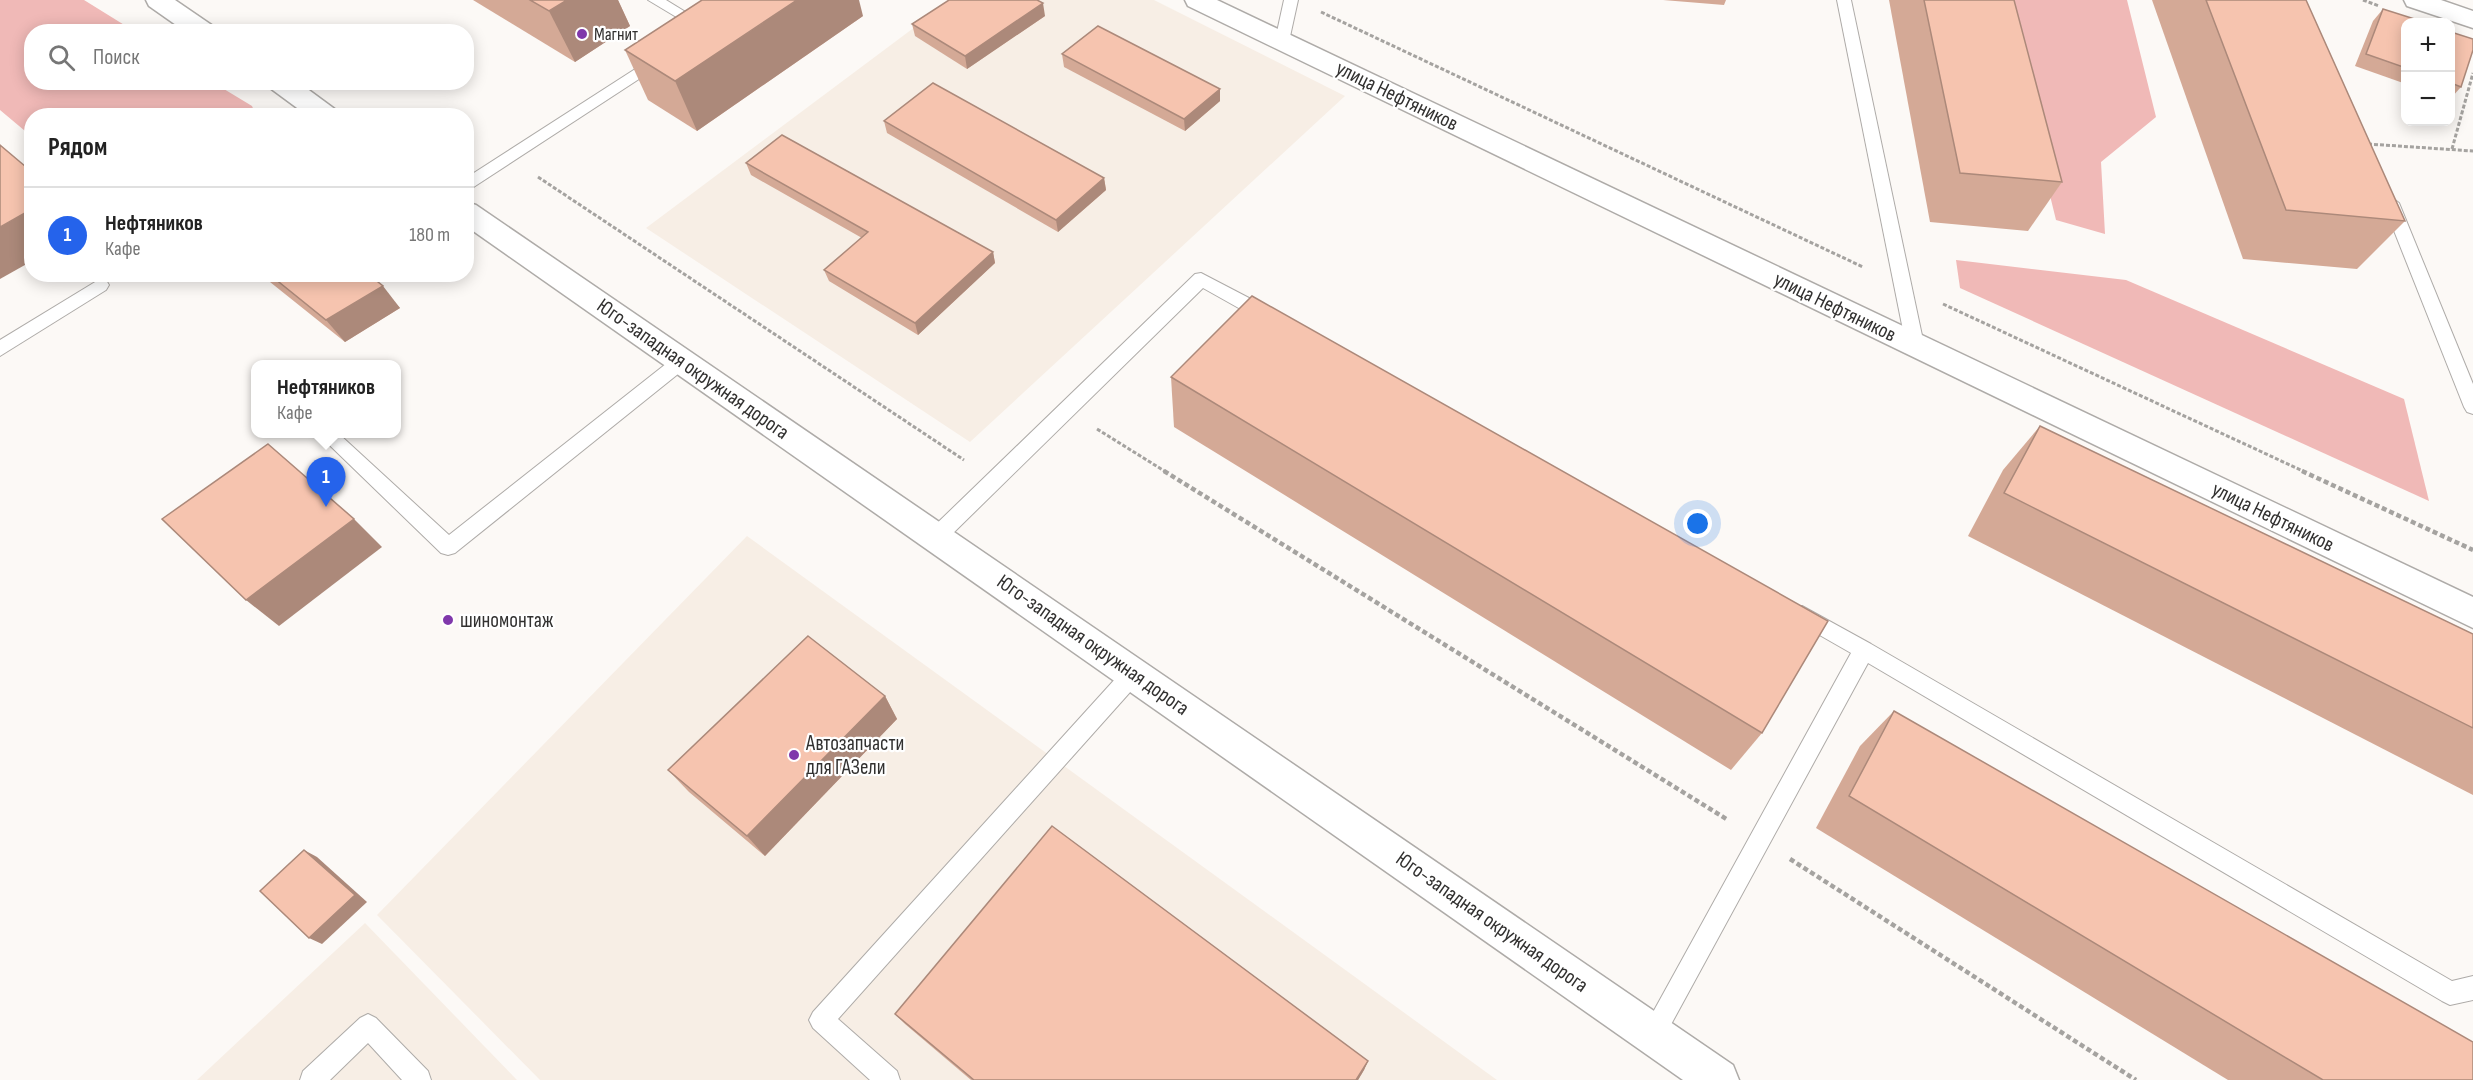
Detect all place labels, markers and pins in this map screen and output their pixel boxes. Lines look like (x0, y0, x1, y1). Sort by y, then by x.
place label: Магнит (594, 24, 638, 45)
marker: Магнит (575, 27, 589, 41)
pin: 1 (306, 458, 346, 507)
place label: шиномонтаж (460, 608, 554, 633)
marker: шиномонтаж (441, 613, 455, 627)
place label: Автозапчасти для ГАЗели (805, 731, 904, 780)
marker: Автозапчасти для ГАЗели (787, 748, 801, 762)

